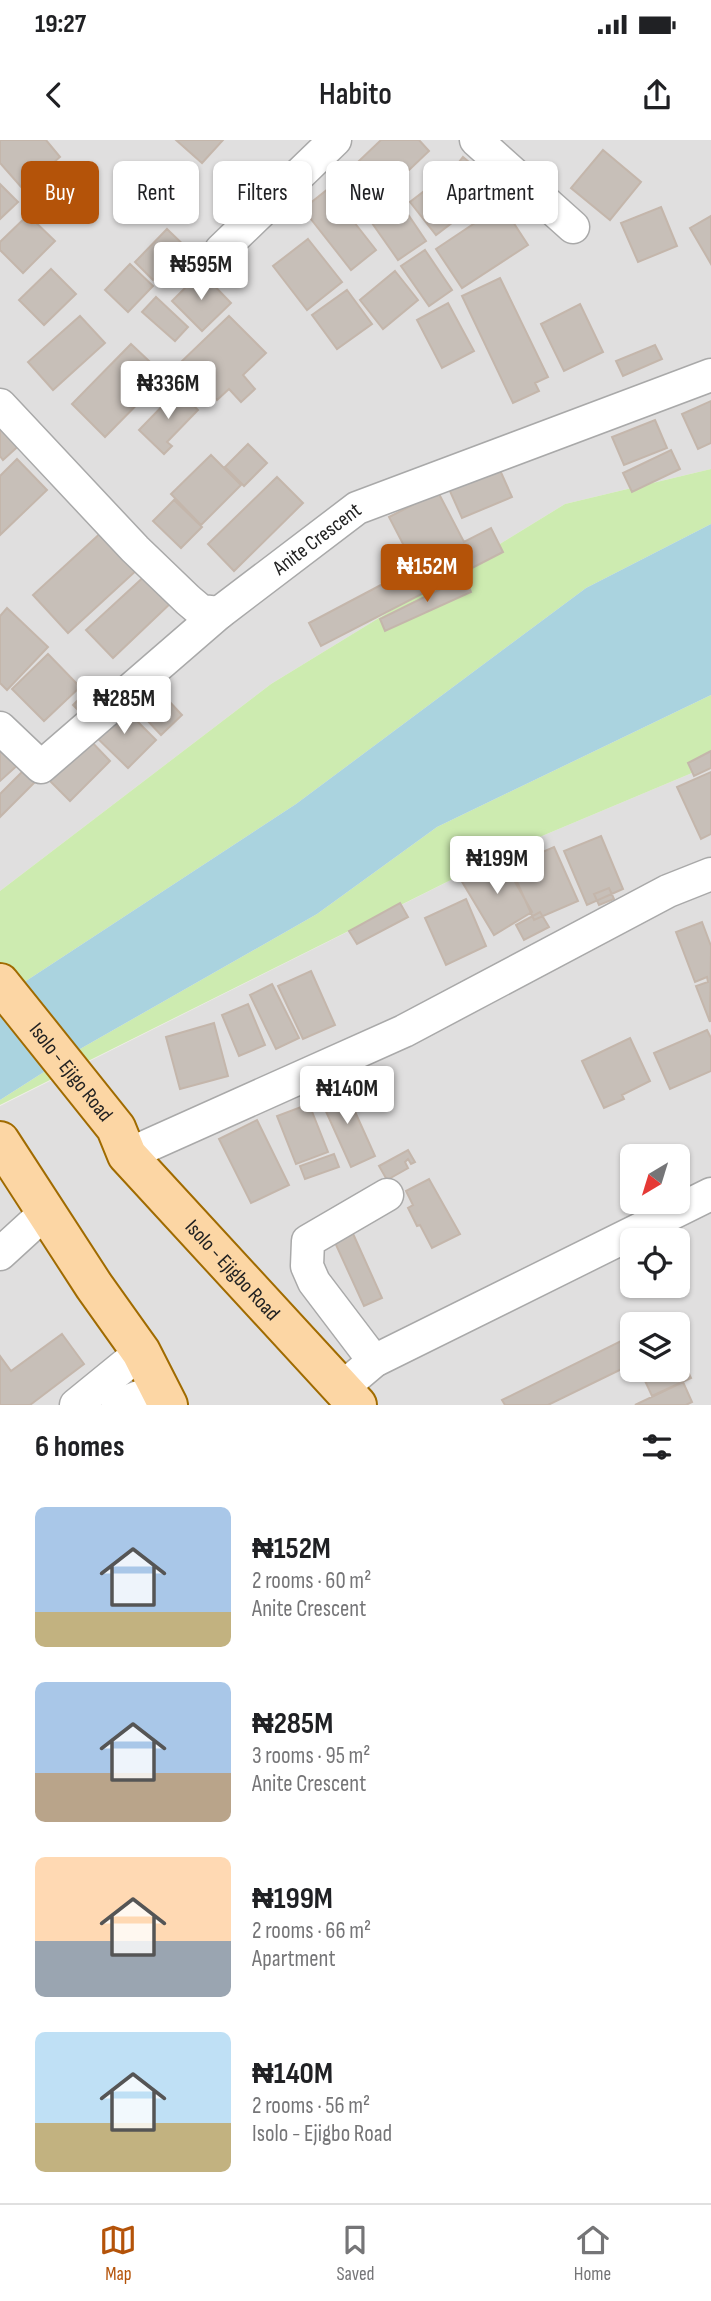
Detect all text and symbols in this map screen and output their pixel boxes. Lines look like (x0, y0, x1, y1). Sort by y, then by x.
text: 19:27 (35, 9, 86, 40)
text: Habito (319, 75, 392, 114)
icon: back (35, 76, 73, 114)
icon: share (638, 76, 676, 114)
chip: Buy (21, 161, 99, 224)
chip: Rent (113, 161, 199, 224)
chip: Filters (213, 161, 312, 224)
chip: New (326, 161, 409, 224)
chip: Apartment (423, 161, 558, 224)
pin: ₦595M (152, 242, 250, 302)
text: ₦595M (170, 251, 232, 279)
pin: ₦336M (119, 362, 217, 421)
text: ₦336M (137, 370, 199, 398)
street label: Anite Crescent (267, 497, 366, 581)
pin: ₦152M (378, 545, 476, 604)
text: ₦152M (397, 553, 457, 581)
pin: ₦285M (75, 676, 173, 736)
text: ₦285M (93, 685, 155, 713)
pin: ₦199M (448, 836, 546, 896)
text: ₦199M (466, 845, 528, 873)
street label: Isolo - Ejigo Road (24, 1018, 118, 1127)
pin: ₦140M (298, 1066, 396, 1126)
text: ₦140M (316, 1075, 378, 1103)
north arrow (620, 1144, 690, 1214)
map controls (620, 1144, 690, 1382)
street label: Isolo - Ejigbo Road (180, 1215, 285, 1326)
button: locate (620, 1228, 690, 1298)
button: layers (620, 1312, 690, 1382)
icon: filters (638, 1428, 676, 1466)
text: 6 homes (35, 1429, 124, 1465)
text: ₦152M (252, 1531, 331, 1567)
icon: home (91, 1535, 175, 1619)
text: 2 rooms · 60 m² (252, 1567, 371, 1595)
text: Anite Crescent (252, 1595, 366, 1623)
text: ₦285M (252, 1706, 333, 1742)
icon: home (91, 1710, 175, 1794)
text: 3 rooms · 95 m² (252, 1742, 371, 1770)
text: Anite Crescent (252, 1770, 366, 1798)
text: ₦199M (252, 1881, 333, 1917)
icon: home (91, 1885, 175, 1969)
text: 2 rooms · 66 m² (252, 1917, 371, 1945)
text: Apartment (252, 1945, 336, 1973)
text: ₦140M (252, 2056, 333, 2092)
icon: home (91, 2060, 175, 2144)
text: 2 rooms · 56 m² (252, 2092, 370, 2120)
text: Isolo - Ejigbo Road (252, 2120, 392, 2148)
tab: Map (99, 2221, 137, 2286)
tab: Saved (336, 2221, 375, 2286)
tab: Home (574, 2221, 612, 2286)

